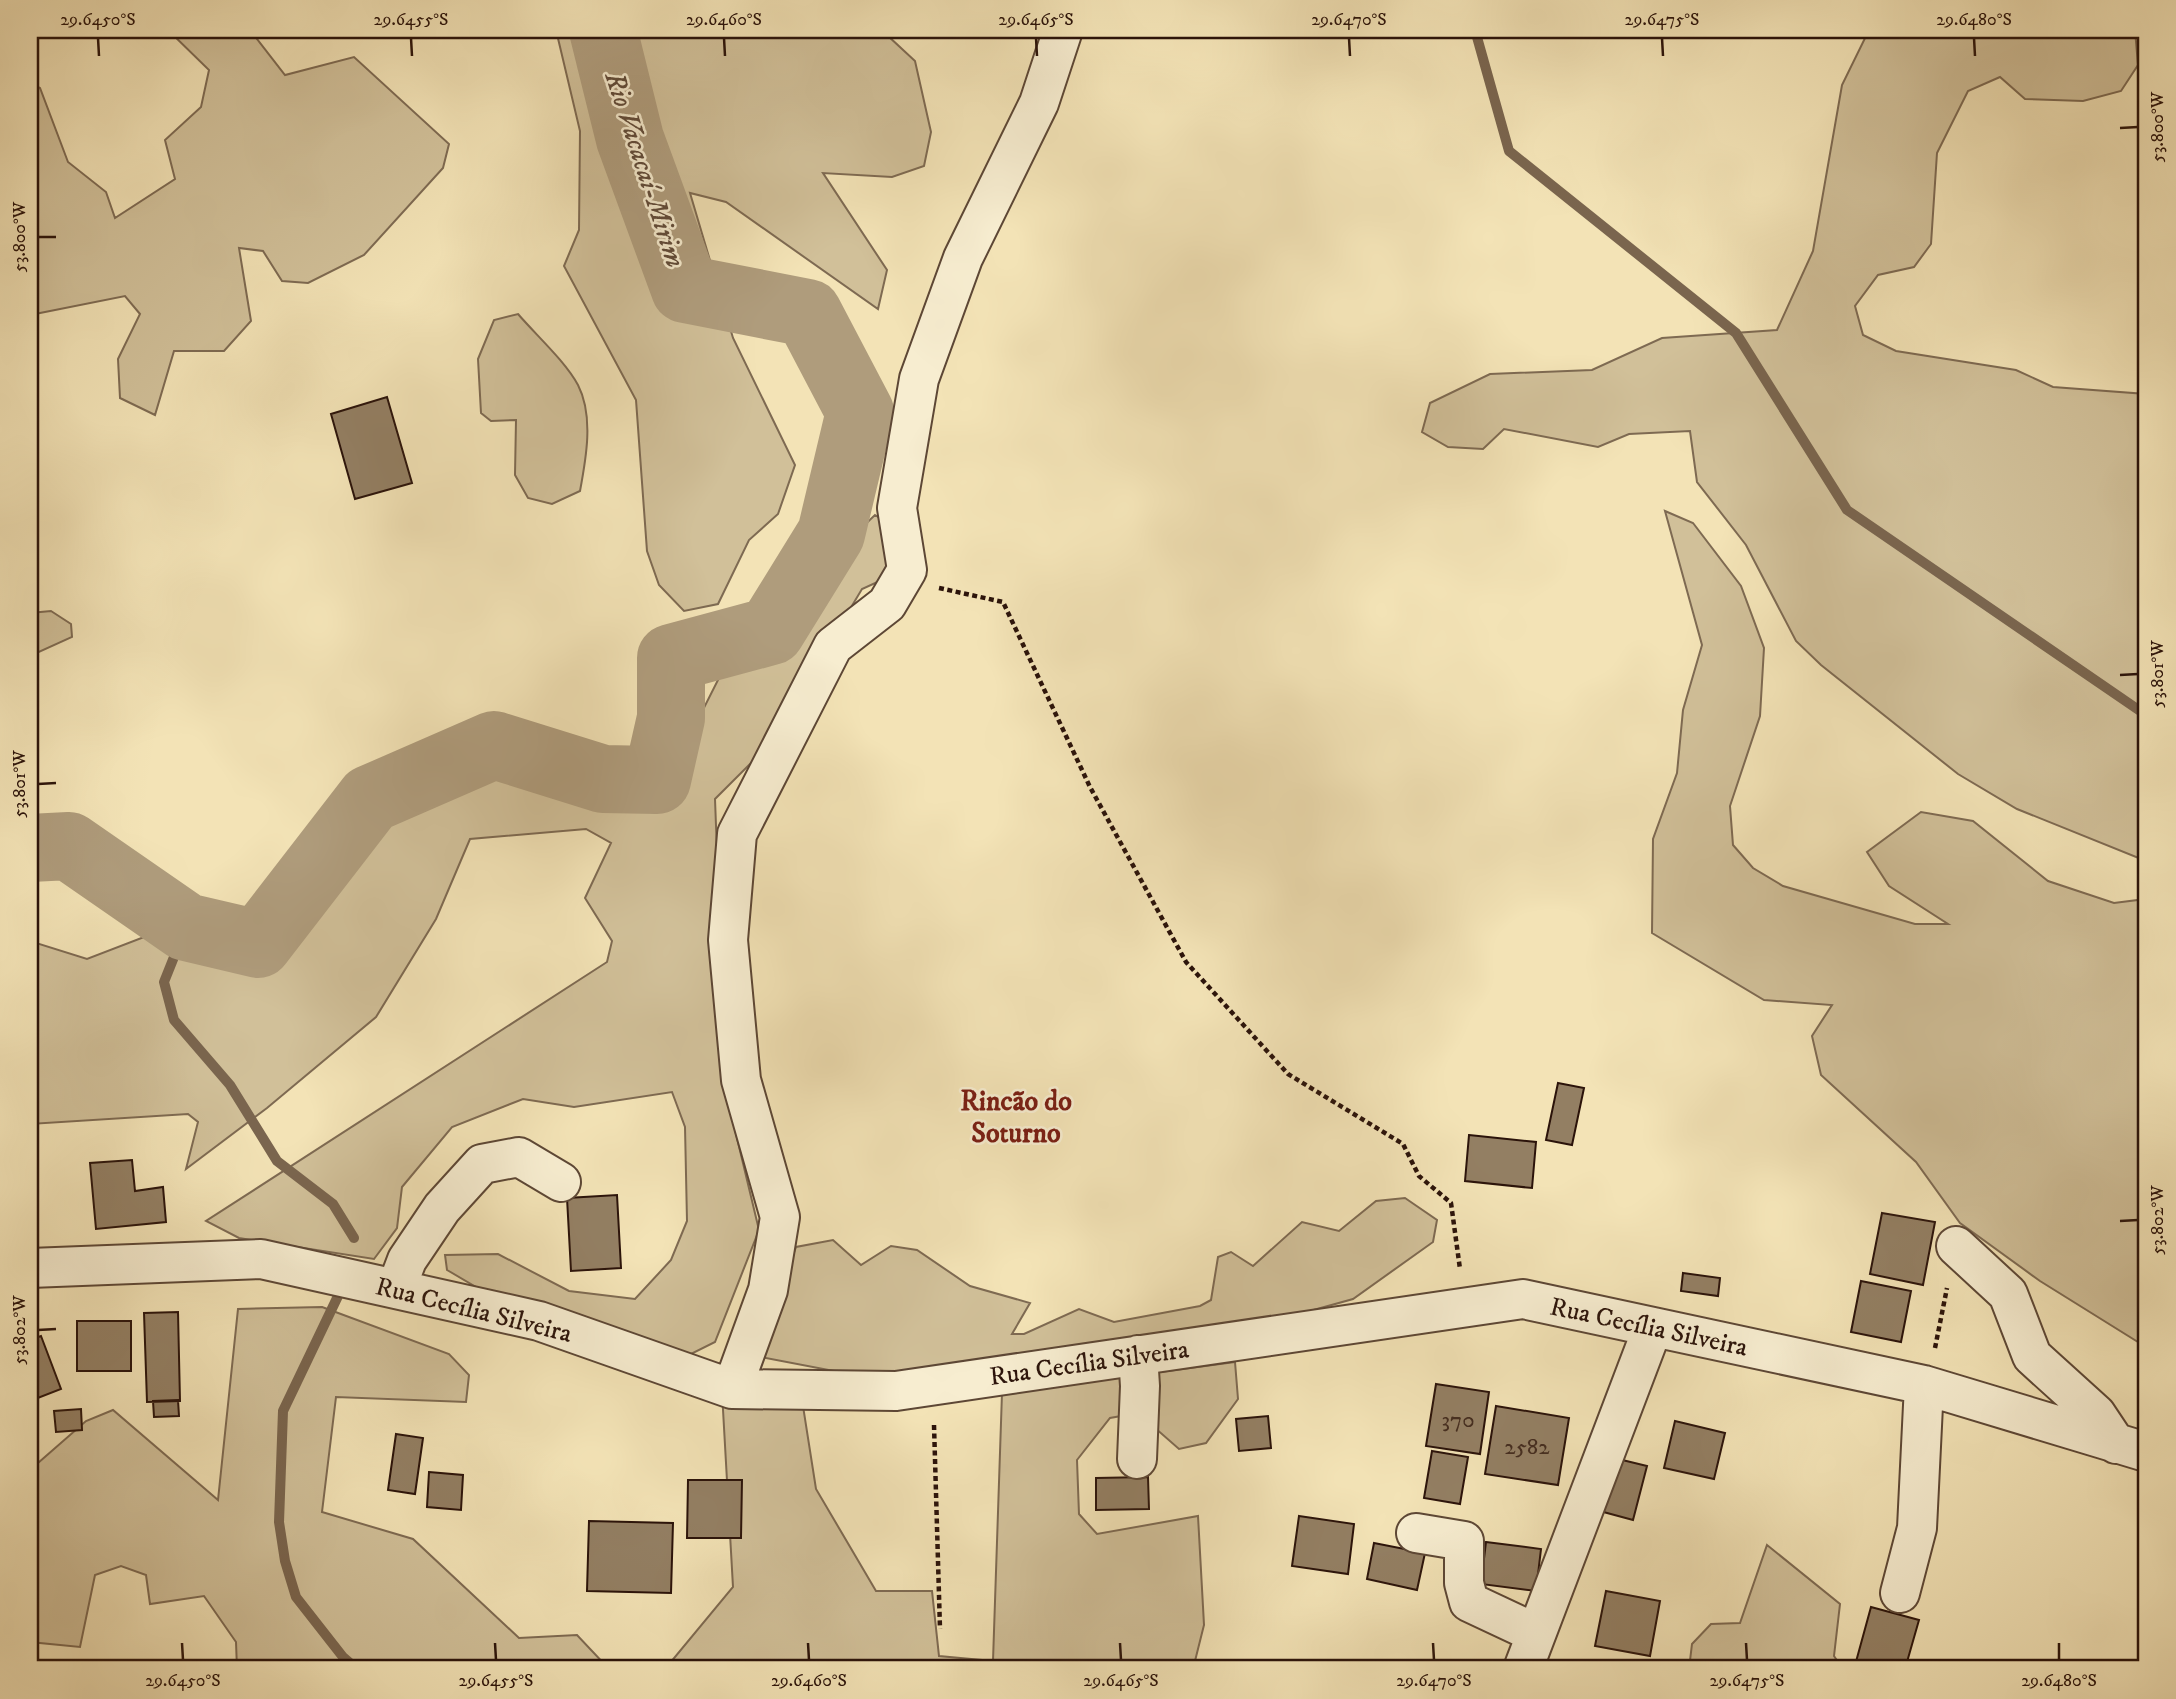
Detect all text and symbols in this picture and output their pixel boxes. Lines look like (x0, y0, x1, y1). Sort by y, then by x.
text: 29.6450°S (60, 9, 136, 31)
text: 29.6455°S (374, 9, 448, 31)
text: 29.6460°S (686, 9, 762, 31)
text: 29.6465°S (998, 9, 1074, 31)
text: 29.6470°S (1311, 9, 1387, 31)
text: 29.6475°S (1625, 9, 1699, 31)
text: 29.6480°S (1936, 9, 2012, 31)
water label: Rio Vacacaí-Mirim (596, 66, 693, 272)
text: 53.800°W (2147, 91, 2169, 162)
text: 53.800°W (9, 201, 31, 272)
text: 53.801°W (2147, 640, 2169, 708)
text: 53.801°W (9, 750, 31, 818)
district label: Rincão do Soturno (960, 1084, 1072, 1151)
text: 53.802°W (2147, 1185, 2169, 1255)
street label: Rua Cecília Silveira (372, 1270, 575, 1351)
street label: Rua Cecília Silveira (1547, 1290, 1750, 1365)
text: 53.802°W (9, 1295, 31, 1365)
street label: Rua Cecília Silveira (987, 1333, 1191, 1394)
house number: 370 (1441, 1406, 1475, 1435)
house number: 2582 (1504, 1433, 1550, 1462)
text: 29.6450°S (145, 1670, 221, 1692)
text: 29.6455°S (459, 1670, 533, 1692)
text: 29.6460°S (771, 1670, 847, 1692)
text: 29.6465°S (1083, 1670, 1159, 1692)
text: 29.6470°S (1396, 1670, 1472, 1692)
text: 29.6475°S (1710, 1670, 1784, 1692)
text: 29.6480°S (2021, 1670, 2097, 1692)

